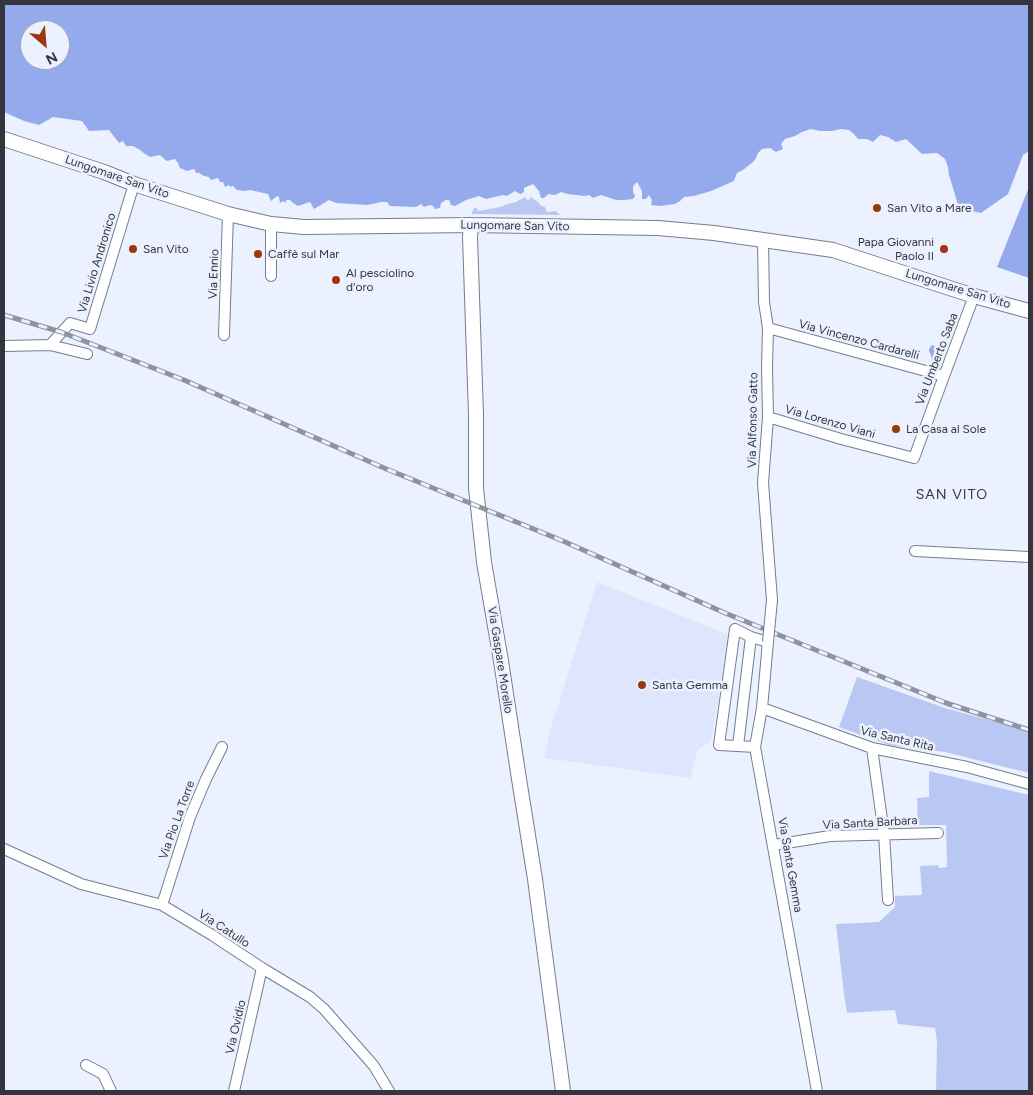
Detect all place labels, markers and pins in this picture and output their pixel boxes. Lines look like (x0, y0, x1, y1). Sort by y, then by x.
place label: San Vito a Mare (887, 201, 972, 215)
marker: San Vito a Mare (871, 202, 883, 214)
place label: Papa Giovanni Paolo II (858, 235, 934, 263)
place label: San Vito (143, 242, 189, 256)
marker: San Vito (127, 243, 139, 255)
marker: Papa Giovanni Paolo II (938, 243, 950, 255)
place label: Caffè sul Mar (268, 247, 339, 261)
marker: Caffè sul Mar (252, 248, 264, 260)
place label: Al pesciolino d'oro (346, 266, 414, 294)
marker: Al pesciolino d'oro (330, 274, 342, 286)
place label: La Casa al Sole (906, 422, 986, 436)
marker: La Casa al Sole (890, 423, 902, 435)
place label: Santa Gemma (652, 678, 728, 692)
marker: Santa Gemma (636, 679, 648, 691)

